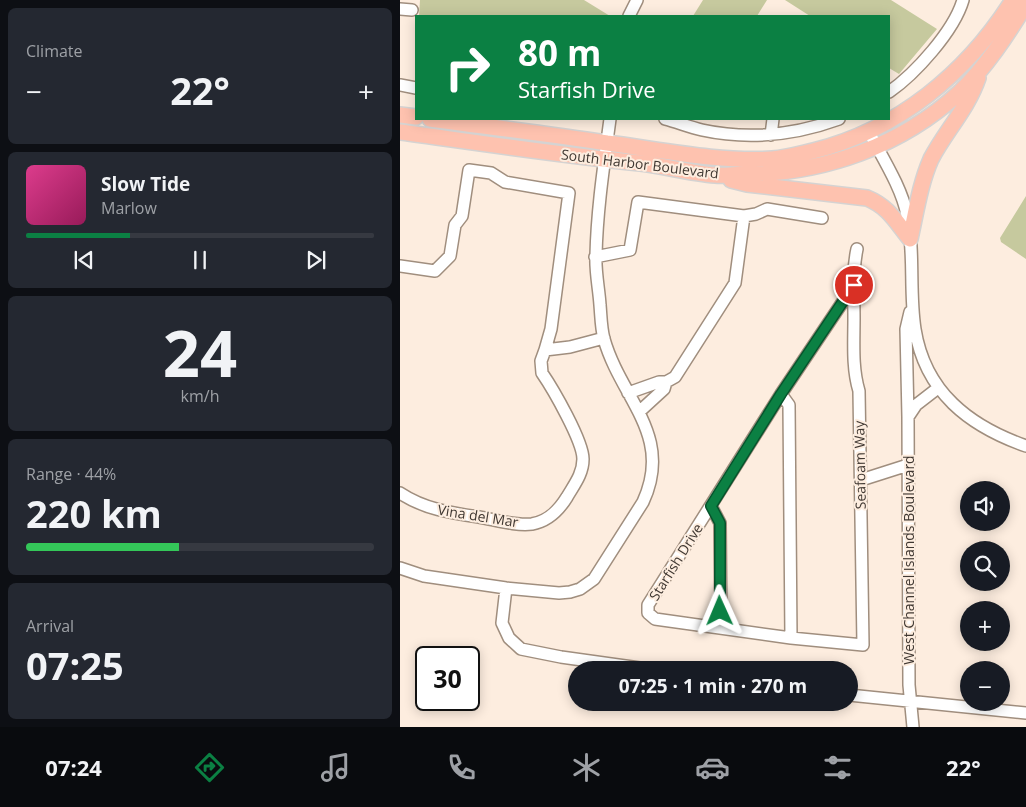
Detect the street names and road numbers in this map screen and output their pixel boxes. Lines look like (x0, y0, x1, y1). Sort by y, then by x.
street label: South Harbor Boulevard (560, 144, 720, 183)
street label: Seafoam Way (849, 420, 870, 509)
street label: West Channel Islands Boulevard (899, 455, 918, 665)
street label: Vina del Mar (436, 500, 520, 531)
street label: Starfish Drive (644, 519, 707, 604)

